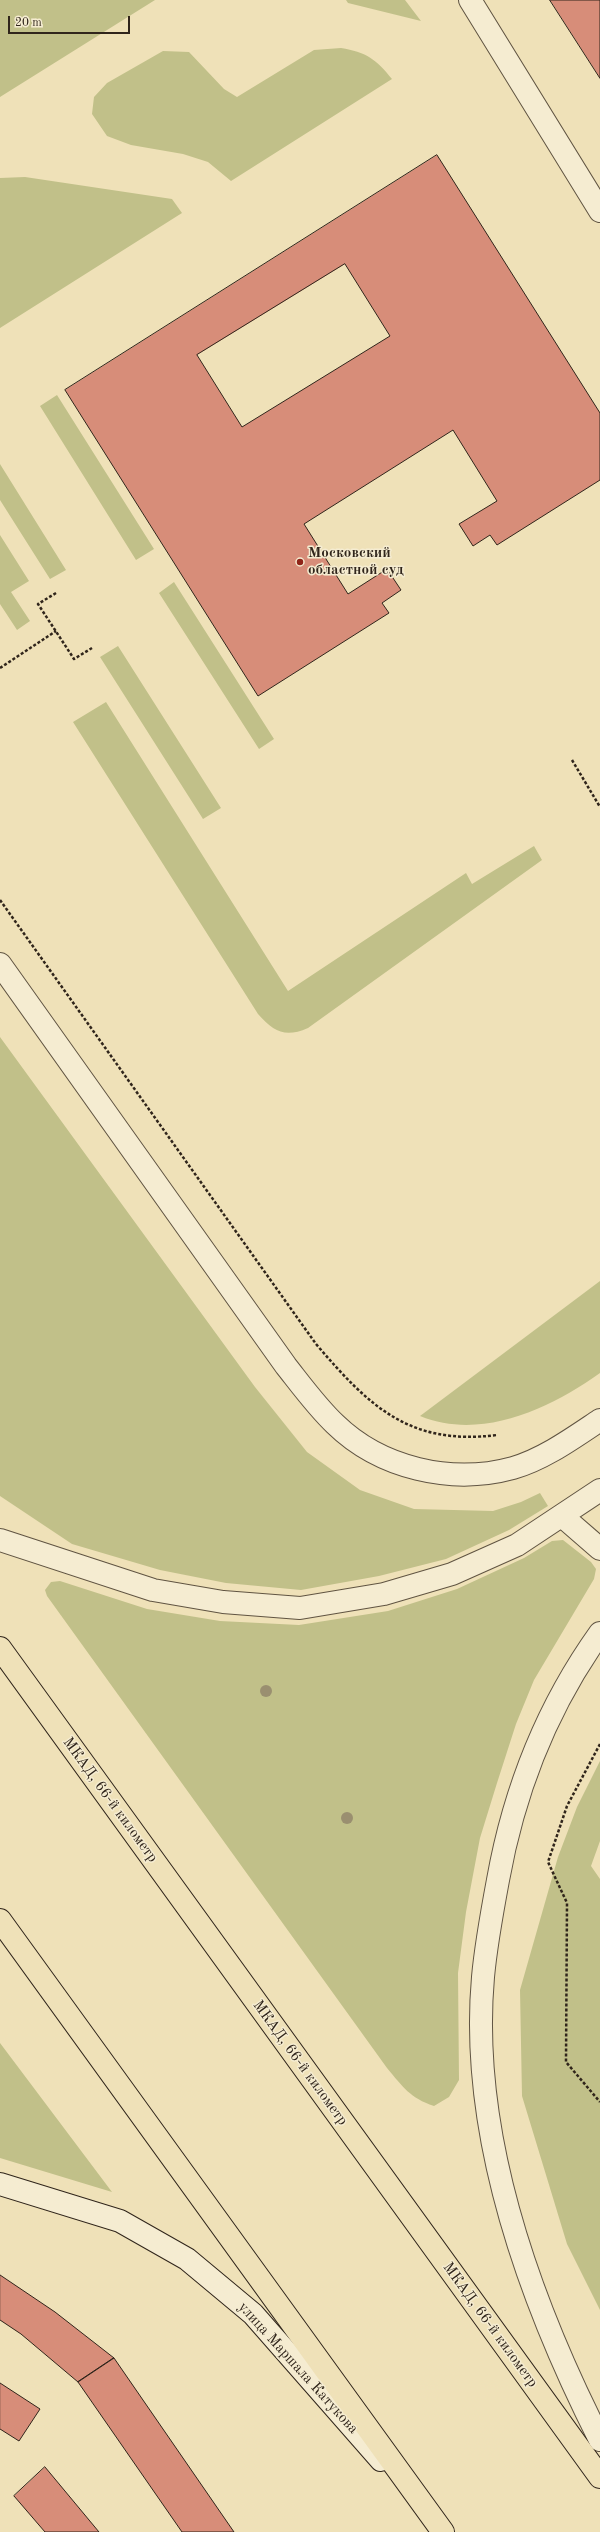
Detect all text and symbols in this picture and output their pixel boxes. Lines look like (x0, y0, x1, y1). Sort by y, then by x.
scale bar (10, 8, 132, 34)
text: 20 m (15, 17, 42, 29)
place label: Московский областной суд (308, 544, 404, 579)
marker: Московский областной суд (295, 557, 305, 567)
street label: МКАД, 66-й километр (59, 1734, 161, 1866)
street label: МКАД, 66-й километр (249, 1997, 351, 2129)
street label: МКАД, 66-й километр (439, 2259, 541, 2391)
street label: улица Маршала Катукова (234, 2298, 362, 2438)

